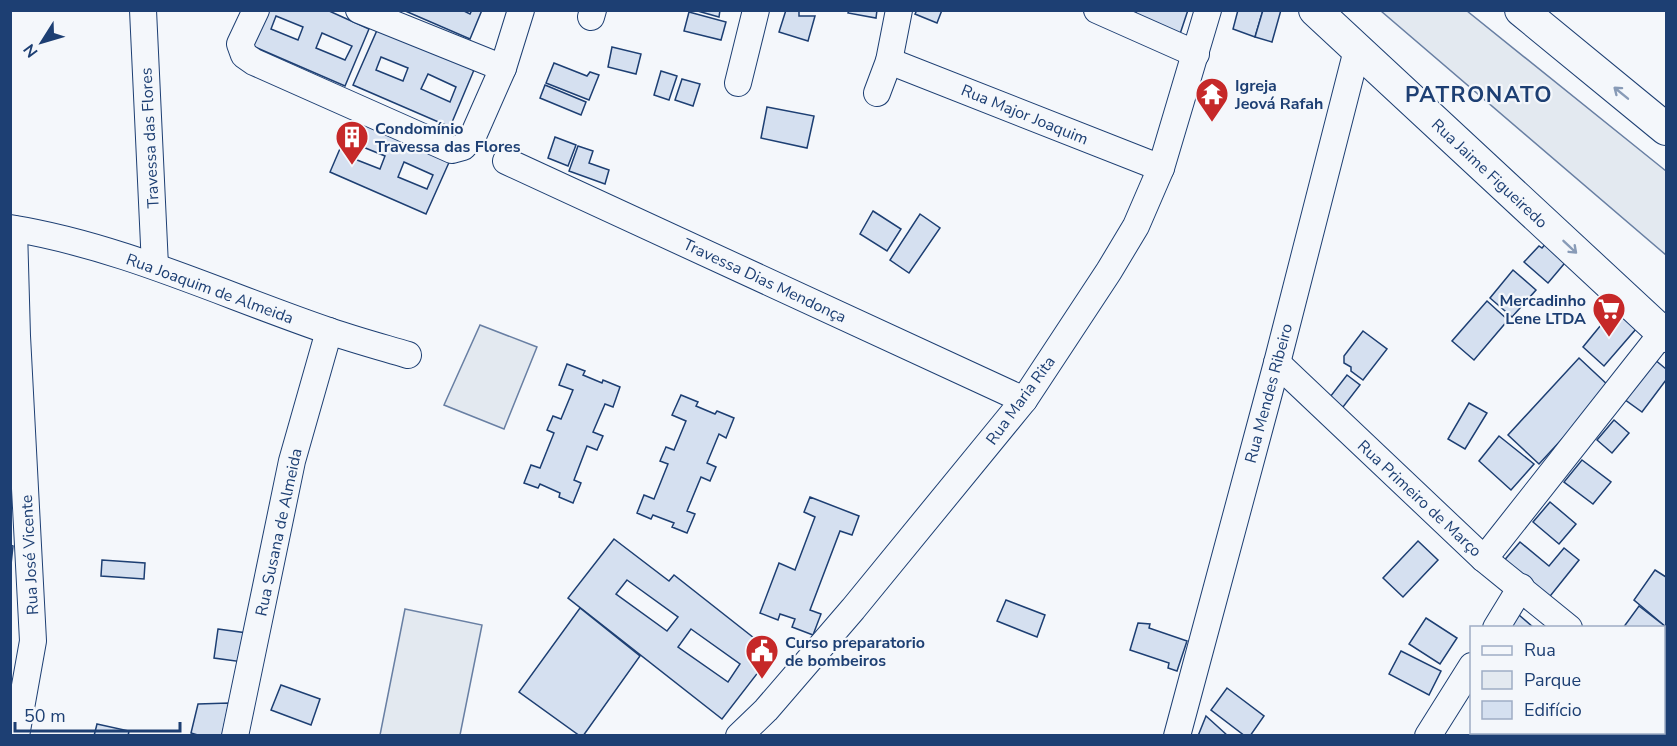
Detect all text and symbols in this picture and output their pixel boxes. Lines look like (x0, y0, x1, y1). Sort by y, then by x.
north arrow (12, 12, 72, 72)
text: N (18, 39, 43, 62)
street label: Travessa das Flores (135, 67, 165, 209)
place label: Igreja Jeová Rafah (1234, 75, 1323, 115)
temple icon: Igreja Jeová Rafah (1194, 76, 1230, 123)
street label: Rua Major Joaquim (958, 79, 1091, 150)
district label: PATRONATO (1405, 80, 1553, 110)
one-way arrow (1613, 86, 1629, 99)
street label: Rua Jaime Figueiredo (1426, 114, 1552, 233)
place label: Condomínio Travessa das Flores (375, 118, 521, 158)
building icon: Condomínio Travessa das Flores (334, 119, 370, 166)
street label: Travessa Dias Mendonça (680, 233, 850, 328)
one-way arrow (1562, 239, 1577, 253)
street label: Rua Joaquim de Almeida (123, 248, 296, 330)
place label: Mercadinho Lene LTDA (1499, 290, 1586, 330)
supermarket icon: Mercadinho Lene LTDA (1591, 291, 1627, 338)
street label: Rua Mendes Ribeiro (1240, 321, 1298, 466)
street label: Rua Maria Rita (981, 352, 1061, 450)
street label: Rua Primeiro de Março (1353, 435, 1486, 562)
street label: Rua Susana de Almeida (250, 446, 308, 618)
street label: Rua José Vicente (16, 494, 44, 616)
legend (1470, 626, 1665, 734)
place label: Curso preparatorio de bombeiros (785, 632, 925, 672)
public building icon: Curso preparatorio de bombeiros (744, 633, 780, 680)
text: Rua (1524, 638, 1556, 662)
text: Parque (1524, 668, 1581, 692)
scale bar (15, 695, 180, 733)
text: Edifício (1524, 698, 1582, 722)
text: 50 m (24, 704, 66, 728)

